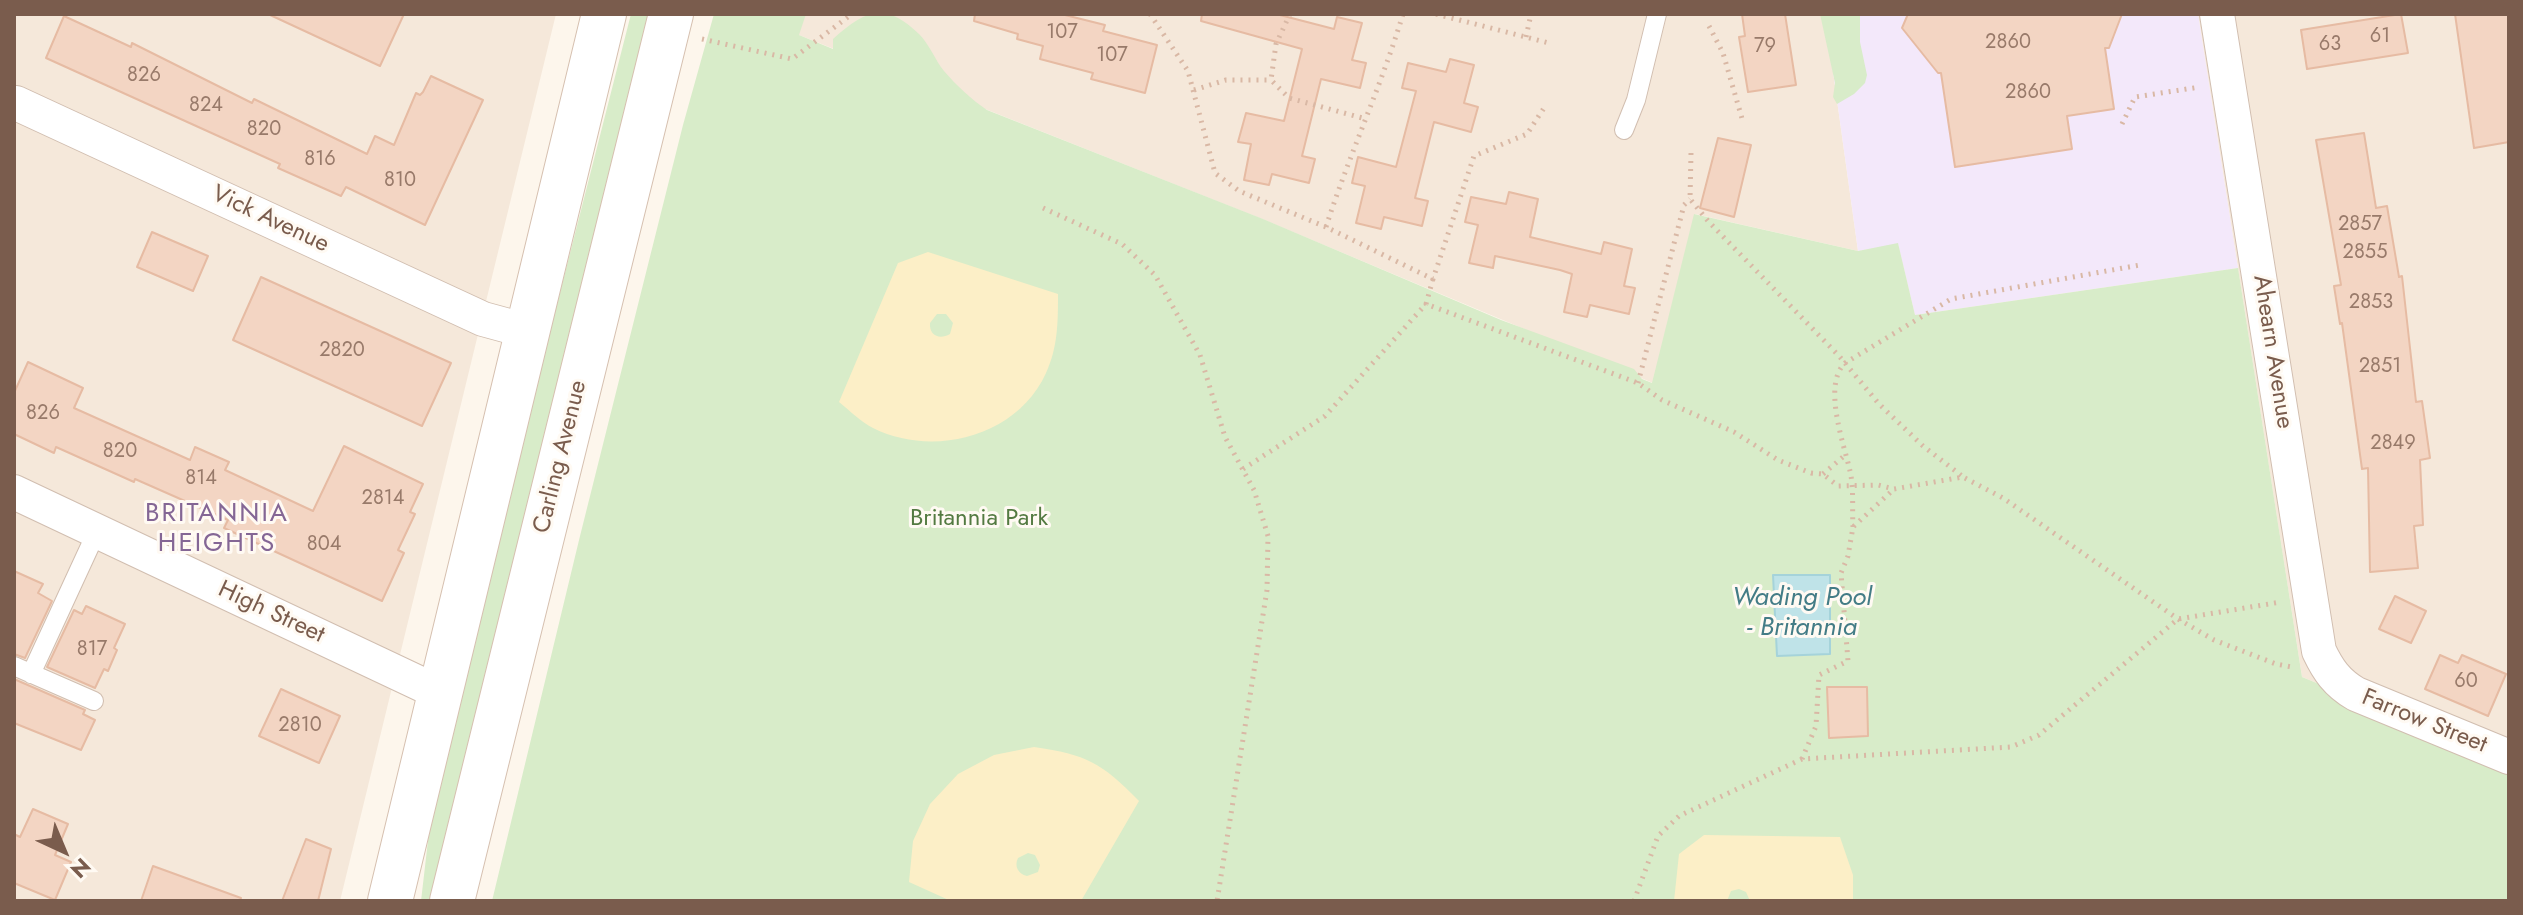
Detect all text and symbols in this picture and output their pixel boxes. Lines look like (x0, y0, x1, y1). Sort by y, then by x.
house number: 107 (1046, 21, 1078, 45)
house number: 61 (2370, 25, 2390, 49)
house number: 2860 (1985, 31, 2031, 55)
house number: 63 (2319, 33, 2341, 57)
house number: 79 (1754, 35, 1776, 59)
house number: 107 (1096, 44, 1128, 68)
house number: 826 (127, 64, 161, 88)
house number: 2860 (2005, 81, 2051, 105)
house number: 824 (189, 94, 223, 118)
house number: 820 (247, 118, 281, 142)
house number: 816 (304, 148, 336, 172)
house number: 810 (384, 169, 416, 193)
street label: Vick Avenue (207, 180, 333, 260)
house number: 2857 (2338, 213, 2382, 237)
house number: 2855 (2343, 241, 2387, 265)
street label: Ahearn Avenue (2246, 273, 2298, 431)
house number: 2853 (2349, 291, 2393, 315)
house number: 2820 (319, 339, 365, 363)
house number: 2851 (2359, 355, 2401, 379)
street label: Carling Avenue (528, 378, 594, 536)
house number: 826 (26, 402, 60, 426)
house number: 2849 (2370, 432, 2416, 456)
house number: 820 (103, 440, 137, 464)
house number: 814 (185, 467, 217, 491)
house number: 2814 (362, 487, 404, 511)
district label: BRITANNIA HEIGHTS (145, 499, 289, 560)
park label: Britannia Park (910, 505, 1048, 533)
house number: 804 (307, 533, 341, 557)
street label: High Street (213, 576, 329, 650)
water label: Wading Pool - Britannia (1732, 583, 1872, 644)
house number: 817 (77, 638, 107, 662)
house number: 60 (2454, 670, 2478, 694)
street label: Farrow Street (2357, 684, 2491, 760)
house number: 2810 (278, 714, 322, 738)
north arrow (24, 811, 104, 891)
text: N (63, 851, 98, 886)

